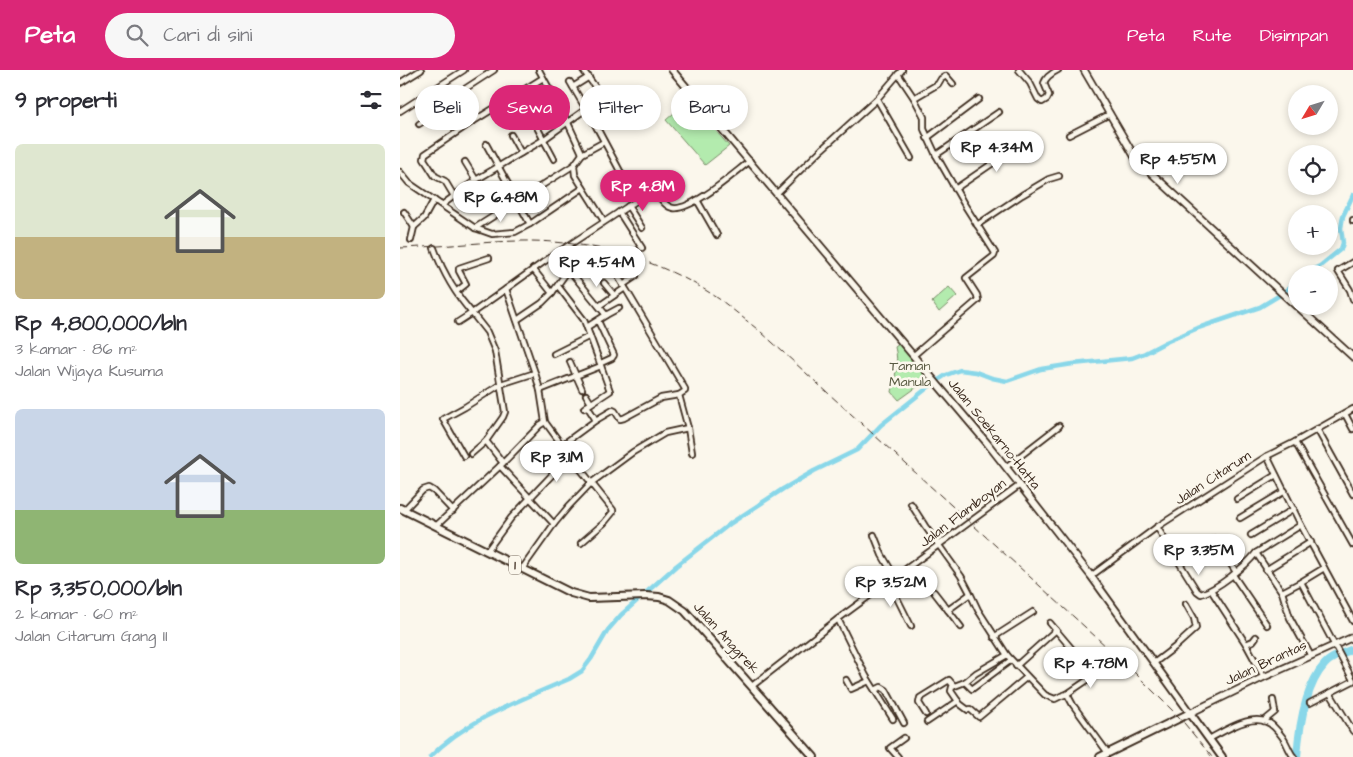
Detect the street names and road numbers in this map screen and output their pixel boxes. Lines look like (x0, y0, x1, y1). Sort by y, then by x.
street label: Jalan Soekarno-Hatta (943, 374, 1045, 494)
street label: Jalan Citarum (1171, 446, 1255, 510)
street label: Jalan Flamboyan (915, 474, 1011, 552)
road number: 1 (509, 556, 521, 574)
street label: Jalan Anggrek (688, 598, 764, 679)
street label: Jalan Brantas (1222, 635, 1310, 691)

